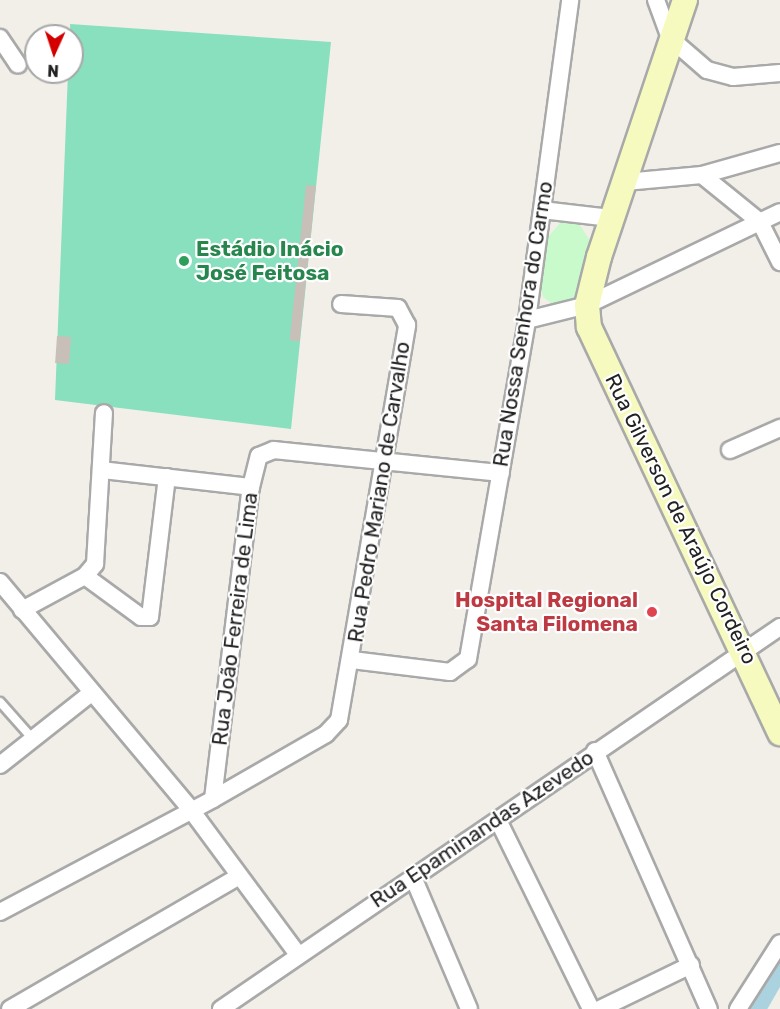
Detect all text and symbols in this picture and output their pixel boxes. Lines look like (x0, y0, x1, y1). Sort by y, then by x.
north arrow (24, 24, 84, 84)
text: N (47, 61, 59, 80)
street label: Rua Nossa Senhora do Carmo (488, 179, 558, 469)
place label: Estádio Inácio José Feitosa (196, 236, 344, 286)
marker: Estádio Inácio José Feitosa (177, 254, 191, 268)
street label: Rua Pedro Mariano de Carvalho (343, 340, 415, 644)
street label: Rua Gilverson de Araújo Cordeiro (599, 370, 763, 668)
street label: Rua João Ferreira de Lima (207, 491, 263, 747)
place label: Hospital Regional Santa Filomena (455, 587, 638, 637)
marker: Hospital Regional Santa Filomena (643, 603, 661, 621)
street label: Rua Epaminandas Azevedo (365, 745, 599, 913)

